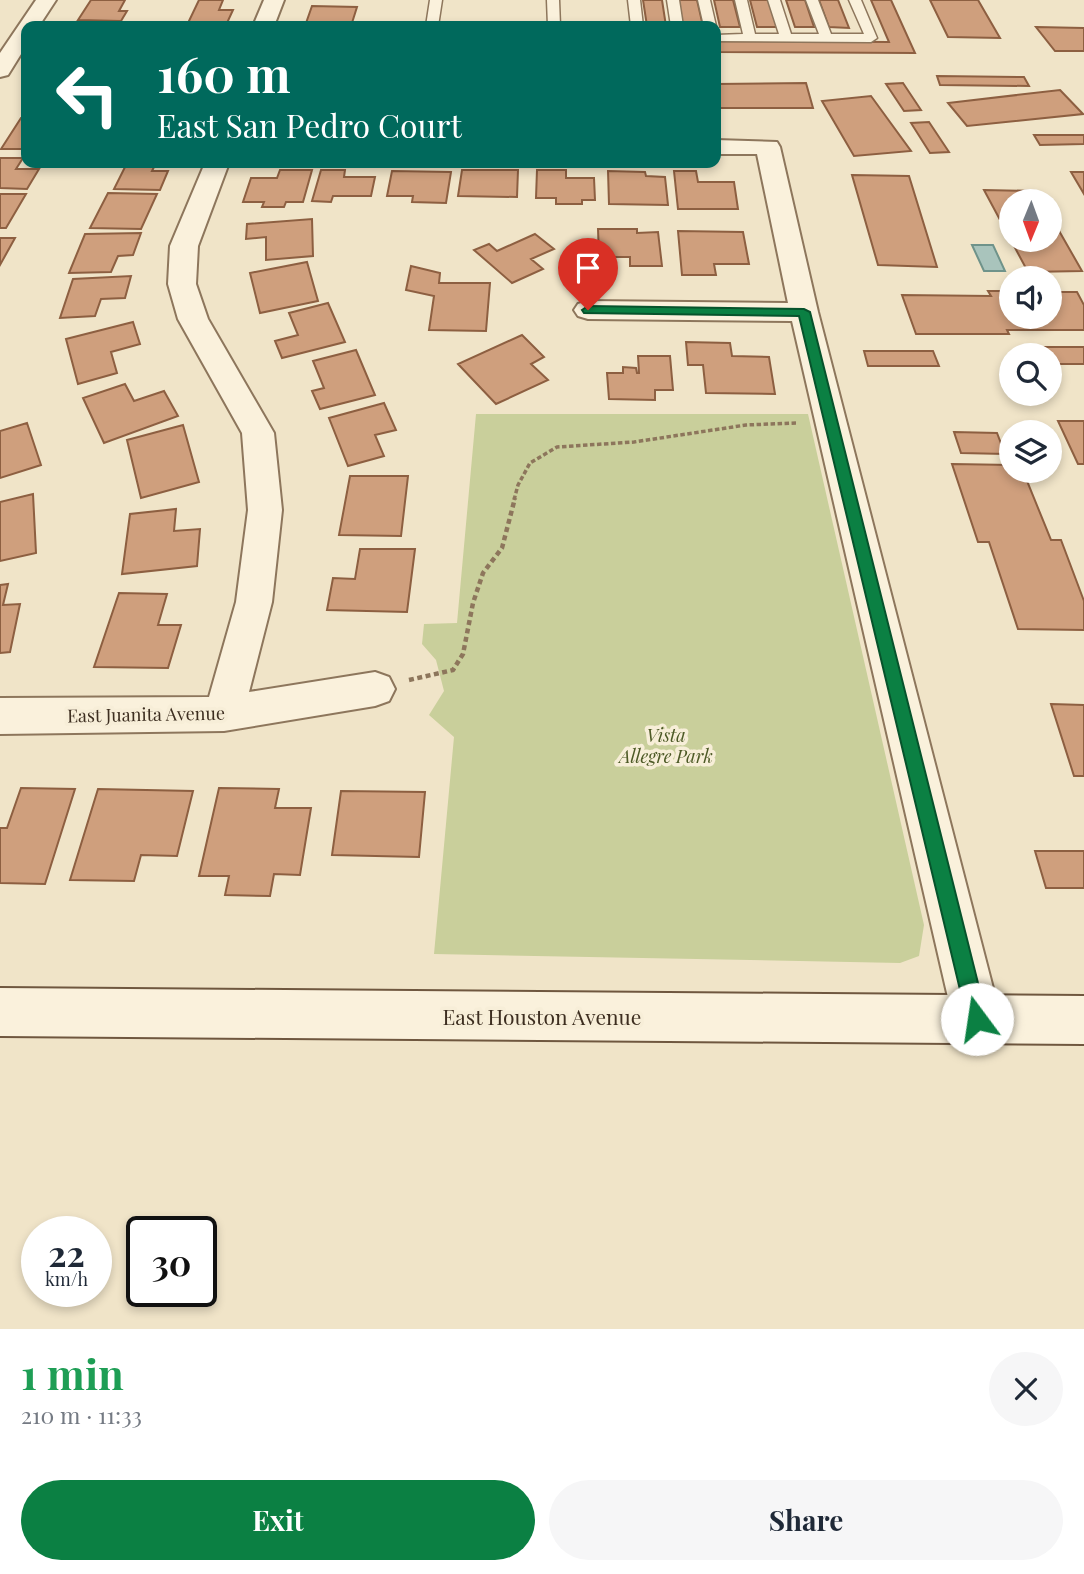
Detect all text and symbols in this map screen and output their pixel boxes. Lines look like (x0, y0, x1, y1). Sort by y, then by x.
text: 160 m (157, 40, 291, 105)
icon: left (42, 49, 133, 140)
text: East San Pedro Court (157, 103, 462, 146)
north arrow (999, 189, 1062, 252)
map controls (999, 189, 1062, 483)
pin (558, 238, 618, 310)
icon: arrive (569, 249, 607, 287)
button: sound (999, 266, 1062, 329)
button: search (999, 343, 1062, 406)
button: layers (999, 420, 1062, 483)
street label: East Juanita Avenue (67, 701, 225, 727)
park label: Vista Allegre Park (617, 723, 713, 768)
position arrow (940, 982, 1014, 1056)
street label: East Houston Avenue (443, 1002, 641, 1030)
speed limit sign: 30 (126, 1216, 217, 1307)
text: 22 (48, 1229, 85, 1276)
text: km/h (45, 1267, 88, 1291)
text: 1 min (21, 1345, 124, 1401)
button: close (989, 1352, 1063, 1426)
text: 210 m · 11:33 (21, 1399, 142, 1430)
button: Exit (21, 1480, 535, 1560)
button: Share (549, 1480, 1063, 1560)

